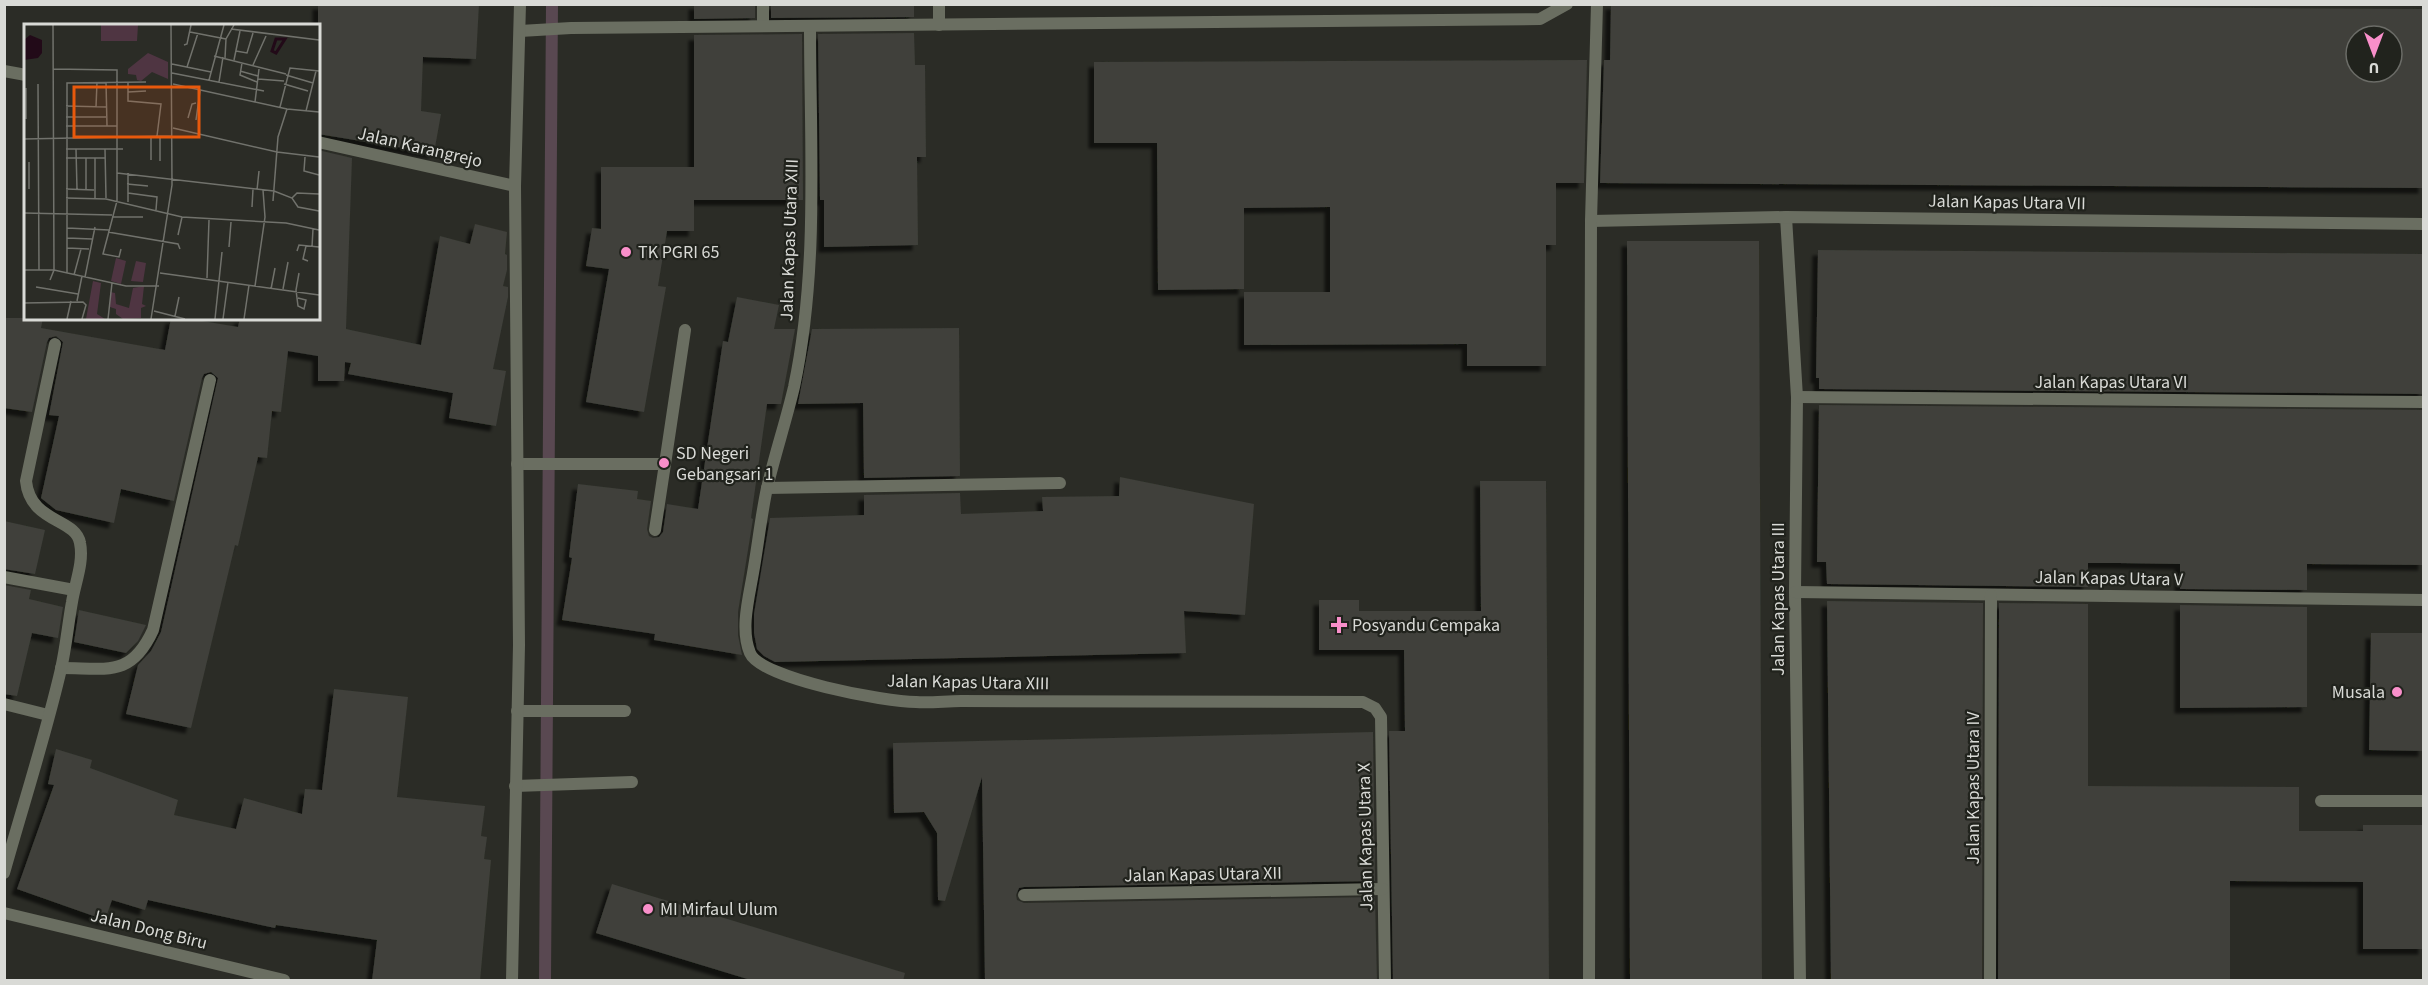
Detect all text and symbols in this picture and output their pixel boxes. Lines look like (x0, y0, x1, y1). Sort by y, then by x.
inset map (24, 24, 320, 320)
north arrow (2344, 24, 2404, 84)
text: U (2369, 57, 2379, 79)
street label: Jalan Karangrejo (355, 121, 485, 174)
street label: Jalan Kapas Utara XIII (774, 158, 805, 322)
street label: Jalan Kapas Utara VII (1928, 189, 2086, 216)
place label: TK PGRI 65 (638, 240, 719, 265)
marker: TK PGRI 65 (619, 245, 633, 259)
street label: Jalan Kapas Utara VI (2034, 370, 2188, 395)
place label: SD Negeri Gebangsari 1 (676, 441, 774, 487)
marker: SD Negeri Gebangsari 1 (657, 456, 671, 470)
street label: Jalan Kapas Utara III (1766, 522, 1791, 676)
street label: Jalan Kapas Utara V (2035, 565, 2184, 592)
place label: Posyandu Cempaka (1352, 613, 1500, 638)
marker: Posyandu Cempaka (1330, 616, 1348, 634)
street label: Jalan Kapas Utara XIII (887, 669, 1049, 696)
place label: Musala (2332, 680, 2385, 705)
marker: Musala (2390, 685, 2404, 699)
street label: Jalan Kapas Utara IV (1961, 711, 1986, 865)
street label: Jalan Kapas Utara X (1352, 763, 1379, 911)
street label: Jalan Kapas Utara XII (1124, 861, 1282, 888)
place label: MI Mirfaul Ulum (660, 897, 778, 922)
marker: MI Mirfaul Ulum (641, 902, 655, 916)
street label: Jalan Dong Biru (88, 903, 210, 956)

